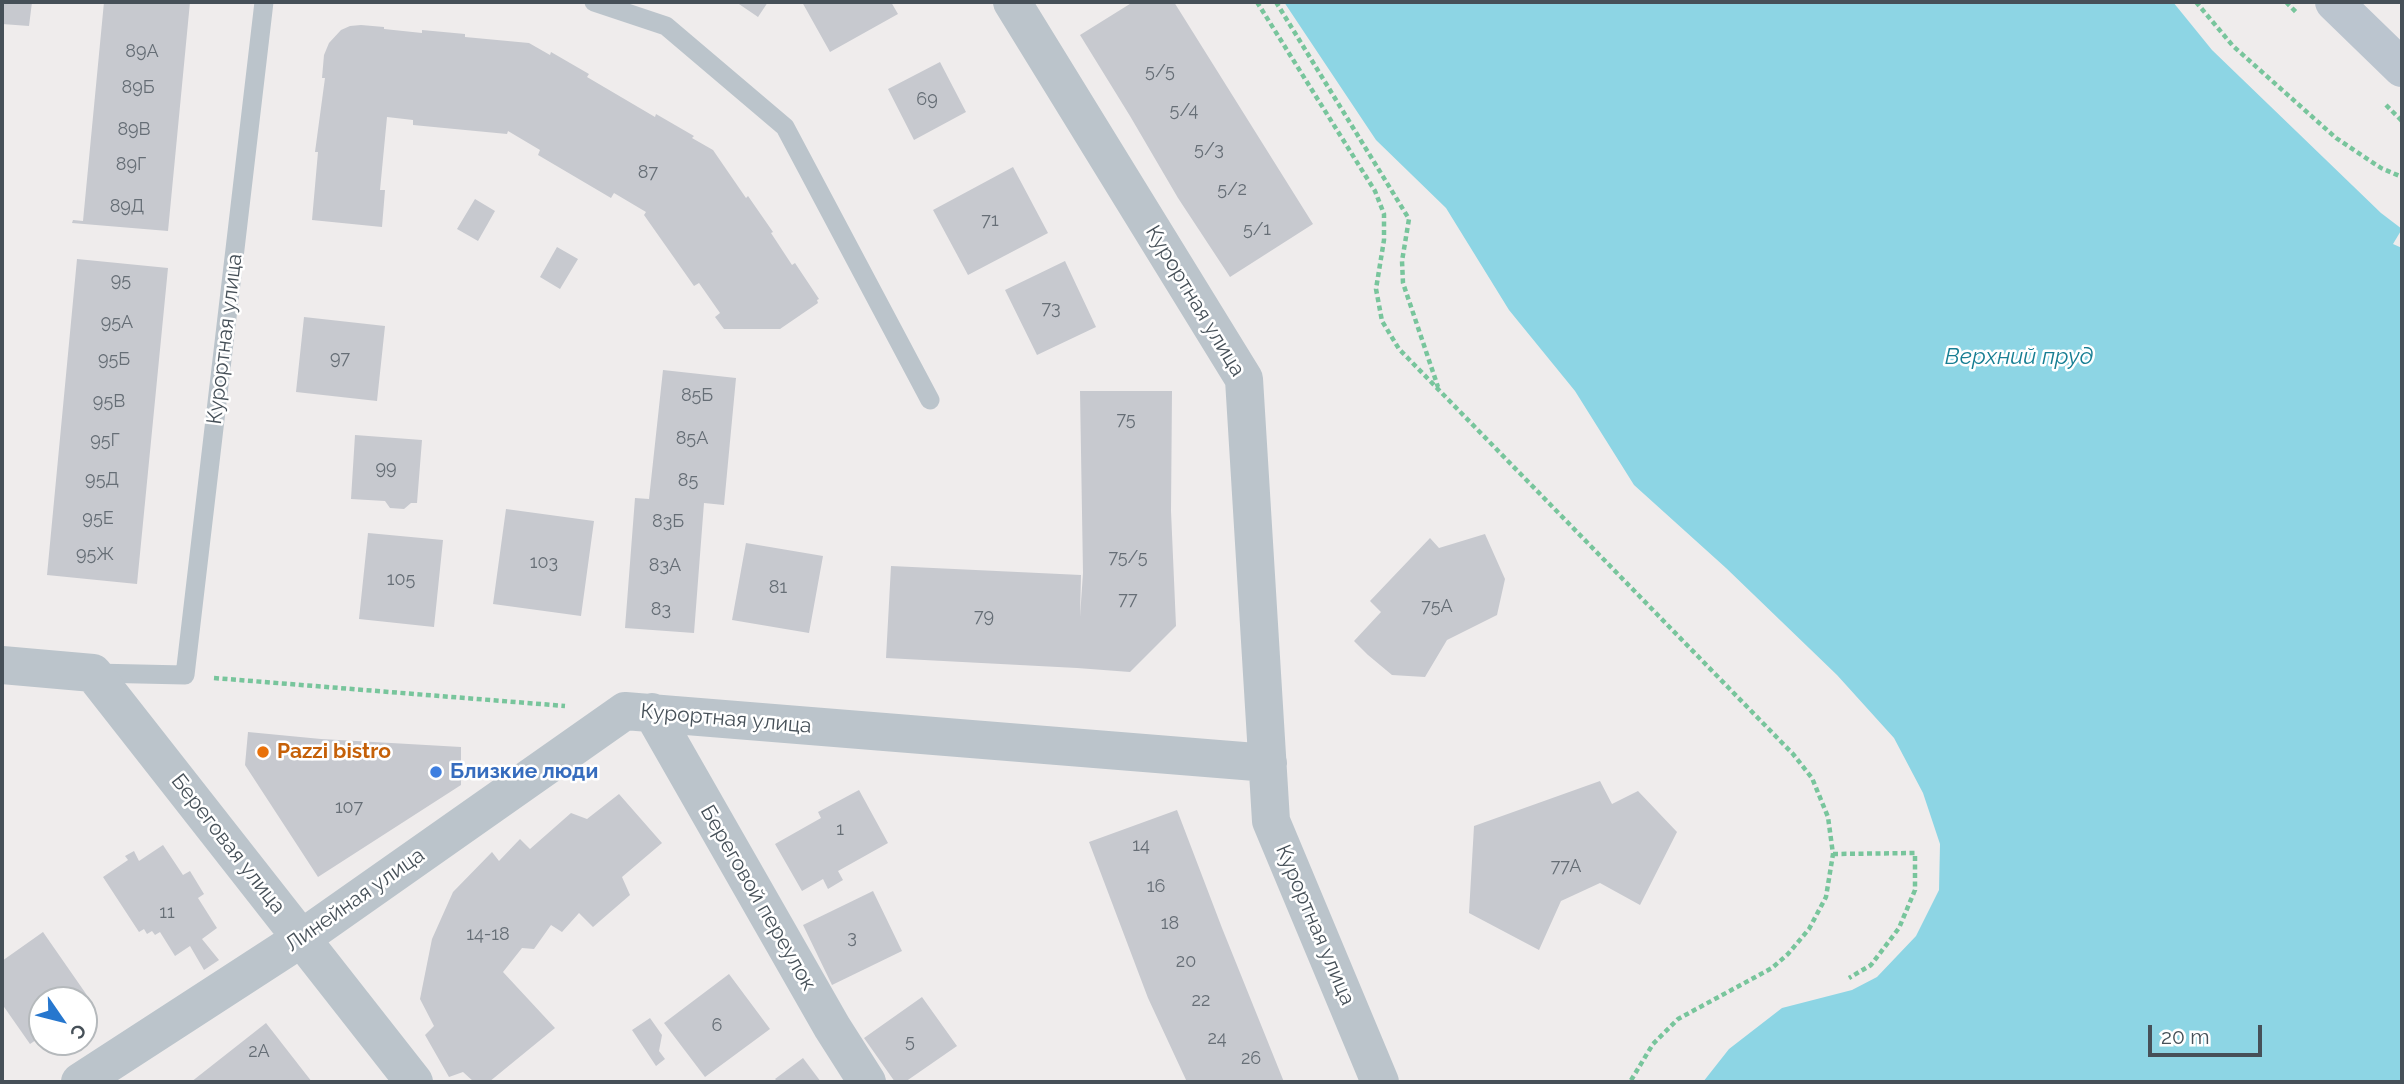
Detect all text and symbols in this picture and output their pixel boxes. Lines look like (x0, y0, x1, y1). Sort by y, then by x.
house number: 89А (125, 41, 159, 63)
house number: 5/5 (1145, 61, 1175, 83)
house number: 89Б (122, 77, 154, 99)
house number: 69 (916, 89, 938, 111)
house number: 5/4 (1170, 100, 1198, 122)
house number: 89В (117, 119, 151, 141)
house number: 5/3 (1194, 139, 1224, 161)
house number: 89Г (116, 154, 146, 176)
house number: 87 (638, 162, 658, 184)
house number: 5/2 (1217, 179, 1247, 201)
house number: 89Д (110, 196, 144, 218)
house number: 71 (981, 210, 999, 232)
house number: 5/1 (1243, 219, 1271, 241)
street label: Курортная улица (1140, 221, 1250, 381)
street label: Курортная улица (202, 252, 248, 426)
house number: 95 (111, 270, 131, 292)
house number: 73 (1041, 298, 1061, 320)
house number: 95А (101, 312, 133, 334)
water label: Верхний пруд (1945, 343, 2093, 371)
house number: 97 (330, 348, 350, 370)
house number: 95Б (98, 349, 130, 371)
house number: 85Б (681, 385, 713, 407)
house number: 95В (93, 391, 125, 413)
house number: 75 (1116, 409, 1136, 431)
house number: 85А (676, 428, 708, 450)
house number: 95Г (90, 430, 120, 452)
house number: 99 (375, 458, 397, 480)
house number: 95Д (85, 469, 119, 491)
house number: 85 (678, 470, 698, 492)
house number: 95Е (82, 508, 114, 530)
house number: 83Б (652, 511, 684, 533)
house number: 95Ж (76, 544, 114, 566)
house number: 75/5 (1108, 547, 1148, 569)
house number: 103 (530, 552, 558, 574)
house number: 83А (649, 555, 681, 577)
house number: 105 (387, 569, 415, 591)
house number: 81 (769, 577, 787, 599)
house number: 77 (1118, 589, 1138, 611)
house number: 75А (1421, 596, 1453, 618)
house number: 83 (651, 599, 671, 621)
house number: 79 (974, 606, 994, 628)
street label: Курортная улица (639, 699, 813, 739)
place label: Pazzi bistro (277, 739, 391, 765)
marker: Pazzi bistro (255, 744, 271, 760)
place label: Близкие люди (450, 759, 598, 785)
marker: Близкие люди (428, 764, 444, 780)
street label: Береговая улица (166, 769, 290, 919)
house number: 107 (335, 797, 363, 819)
street label: Береговой переулок (695, 801, 821, 995)
house number: 1 (836, 819, 844, 841)
house number: 14 (1132, 835, 1150, 857)
street label: Курортная улица (1270, 841, 1360, 1009)
street label: Линейная улица (281, 843, 429, 957)
house number: 77А (1551, 856, 1581, 878)
house number: 16 (1147, 876, 1165, 898)
house number: 11 (159, 902, 175, 924)
house number: 18 (1161, 913, 1179, 935)
house number: 14-18 (466, 924, 510, 946)
house number: 3 (847, 927, 857, 949)
house number: 20 (1176, 951, 1196, 973)
north arrow (28, 986, 98, 1056)
house number: 22 (1192, 990, 1210, 1012)
scale bar (2152, 1010, 2266, 1054)
house number: 6 (712, 1015, 722, 1037)
text: С (66, 1020, 91, 1044)
text: 20 m (2161, 1024, 2209, 1049)
house number: 24 (1207, 1028, 1227, 1050)
house number: 5 (905, 1031, 915, 1053)
house number: 2А (248, 1041, 270, 1063)
house number: 26 (1241, 1048, 1261, 1070)

